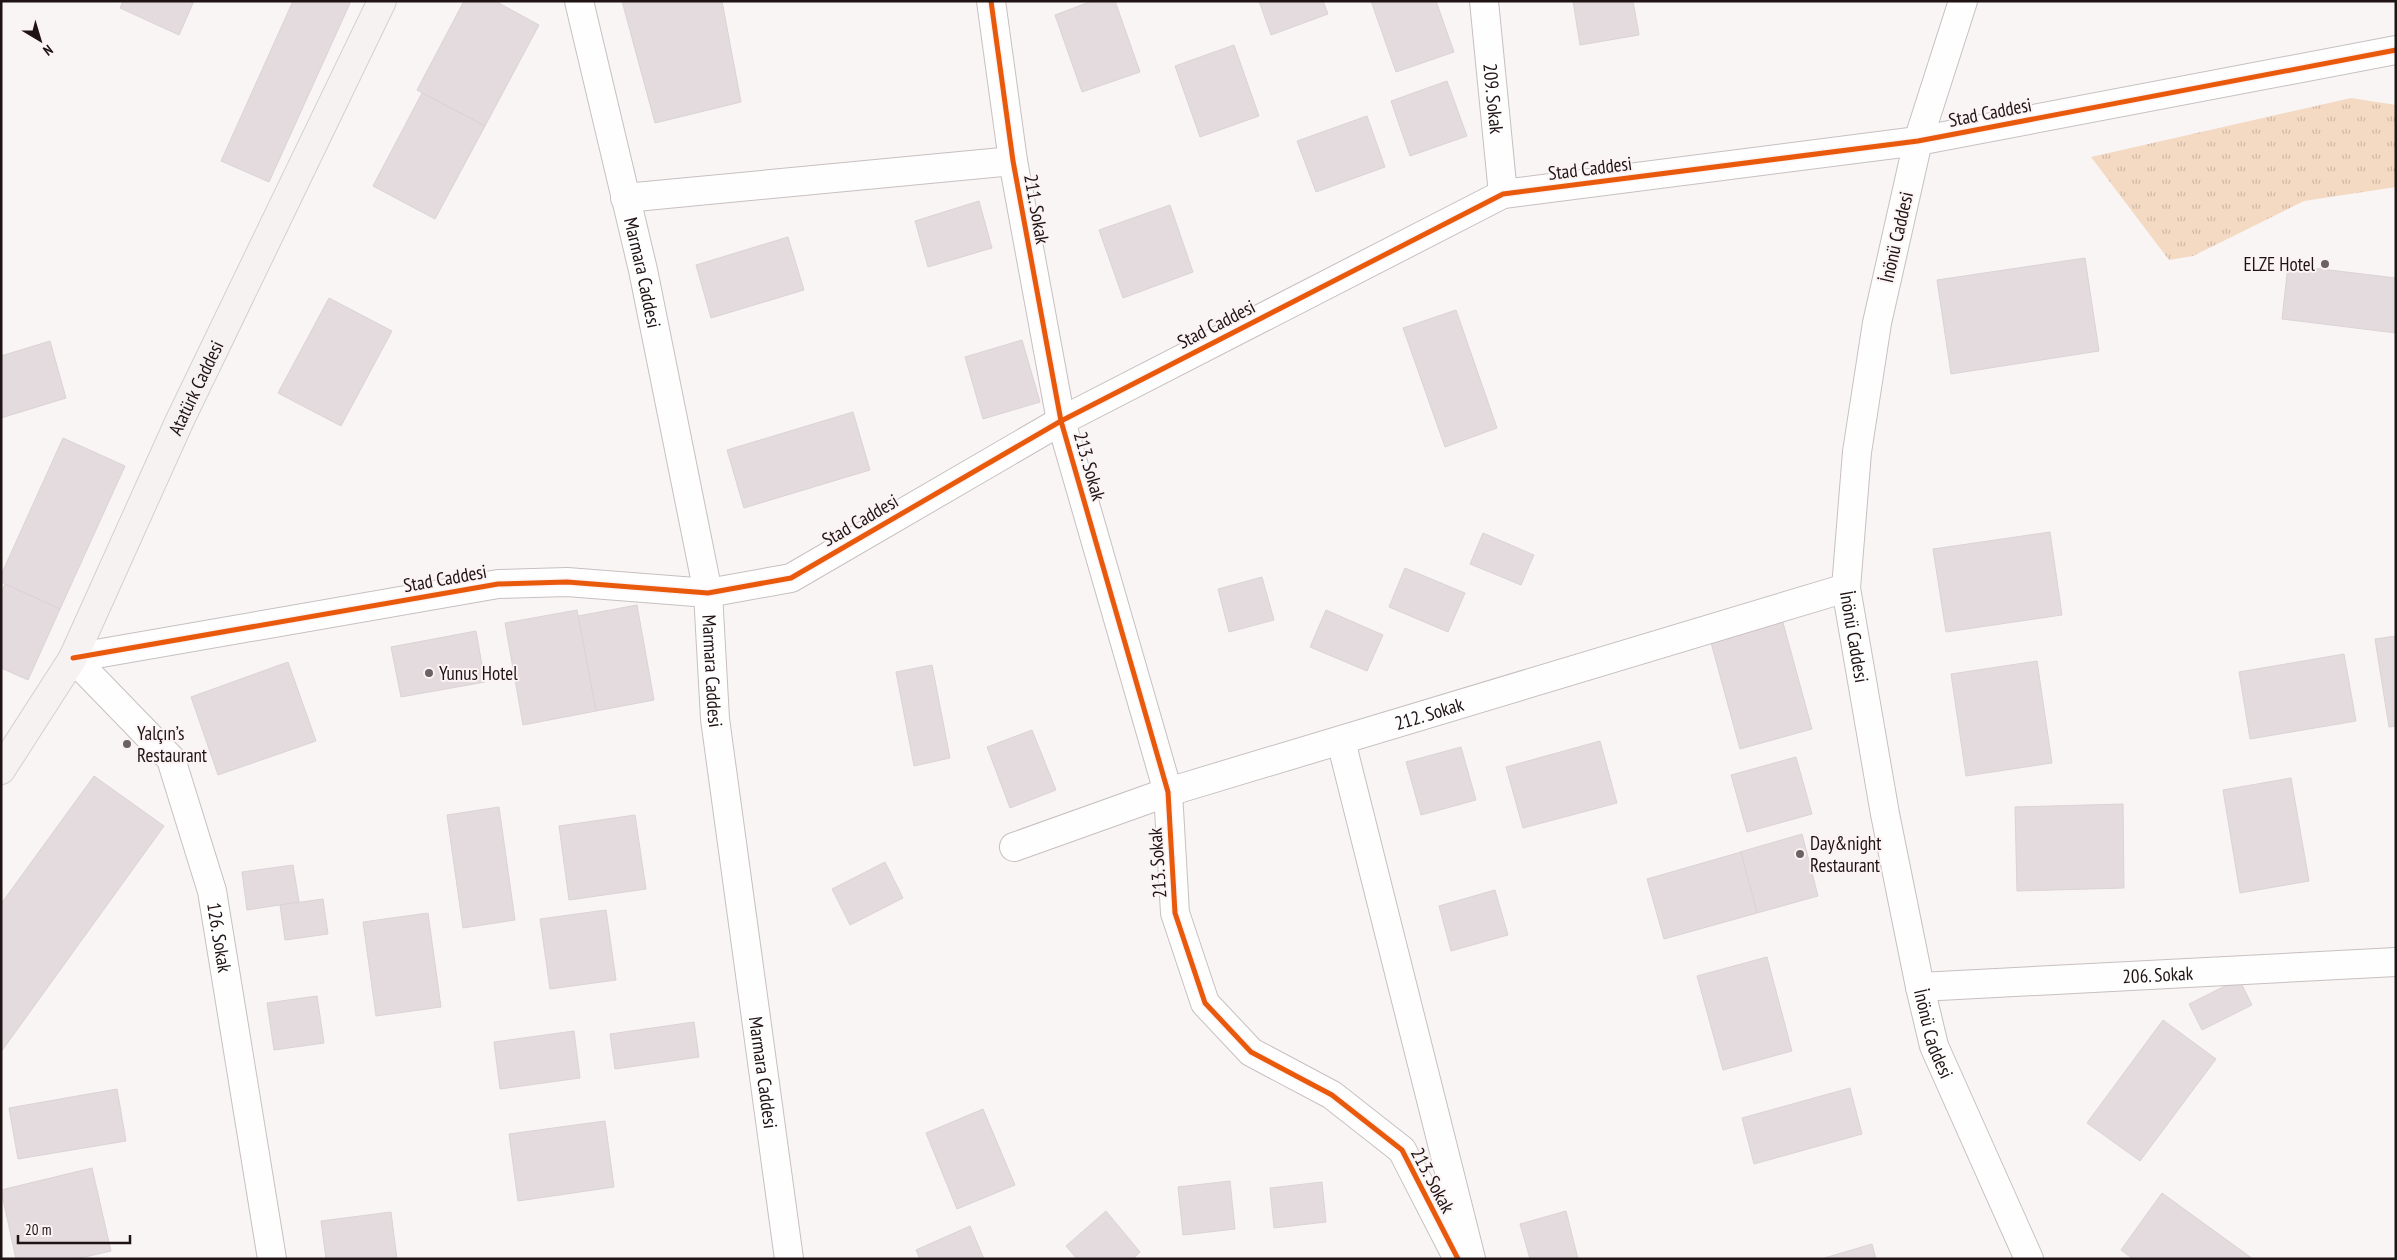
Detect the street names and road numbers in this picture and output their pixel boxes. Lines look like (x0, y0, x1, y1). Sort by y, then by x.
street label: 209. Sokak (1478, 62, 1509, 135)
street label: Stad Caddesi (1946, 92, 2034, 132)
street label: Stad Caddesi (1547, 151, 1633, 185)
street label: 211. Sokak (1019, 172, 1055, 246)
street label: İnönü Caddesi (1874, 189, 1918, 285)
street label: Marmara Caddesi (619, 215, 666, 330)
street label: Stad Caddesi (1173, 294, 1259, 354)
street label: Atatürk Caddesi (163, 336, 229, 439)
street label: 213. Sokak (1069, 429, 1111, 504)
street label: Stad Caddesi (818, 489, 902, 551)
street label: Stad Caddesi (401, 559, 489, 597)
street label: İnönü Caddesi (1835, 589, 1874, 684)
street label: Marmara Caddesi (697, 614, 728, 729)
street label: 212. Sokak (1392, 692, 1467, 735)
street label: 213. Sokak (1143, 826, 1171, 899)
street label: 126. Sokak (202, 901, 237, 975)
street label: 206. Sokak (2122, 961, 2194, 988)
street label: İnönü Caddesi (1909, 986, 1959, 1082)
street label: Marmara Caddesi (744, 1015, 783, 1130)
street label: 213. Sokak (1406, 1143, 1460, 1217)

